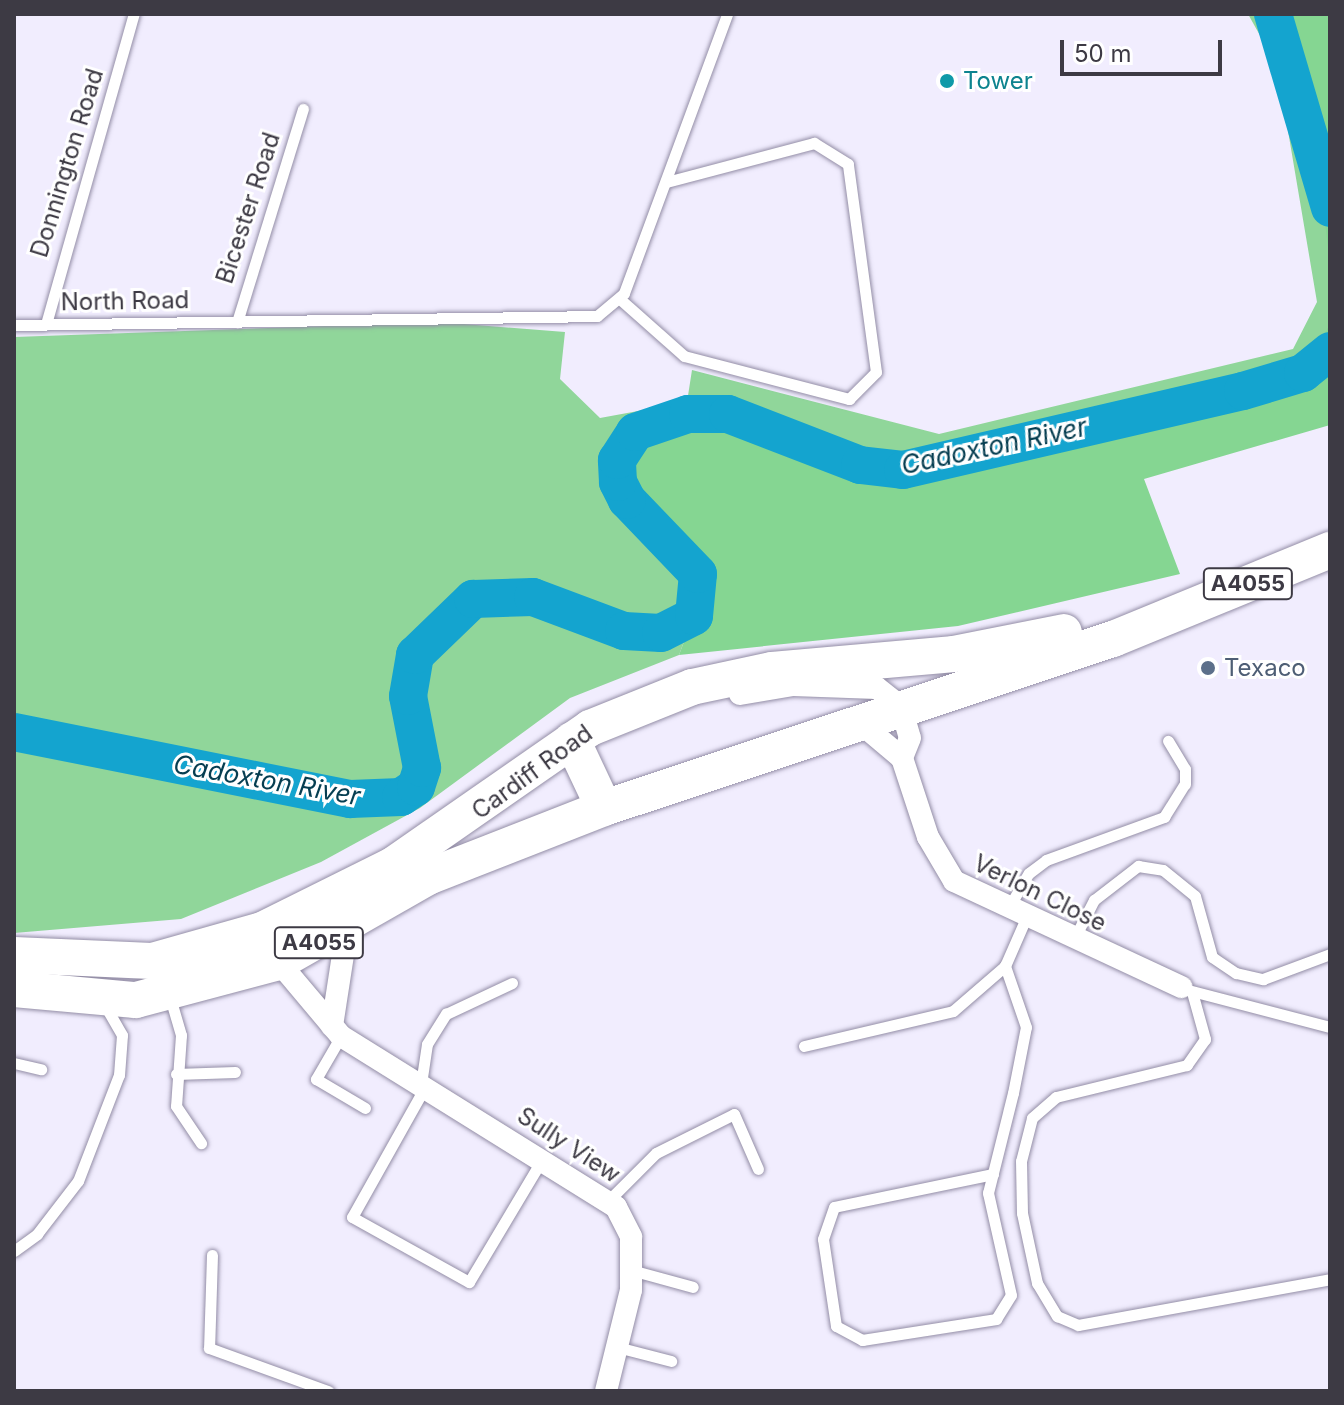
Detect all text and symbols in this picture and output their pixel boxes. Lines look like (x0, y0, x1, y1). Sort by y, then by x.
scale bar (1064, 24, 1226, 74)
text: 50 m (1074, 39, 1132, 68)
street label: Donnington Road (25, 65, 109, 261)
place label: Tower (963, 67, 1033, 95)
marker: Tower (938, 72, 956, 90)
street label: Bicester Road (210, 129, 286, 287)
street label: North Road (60, 285, 190, 317)
water label: Cadoxton River (898, 411, 1090, 481)
road number: A4055 (1202, 566, 1294, 602)
place label: Texaco (1224, 654, 1306, 682)
marker: Texaco (1199, 659, 1217, 677)
street label: Cardiff Road (466, 719, 598, 825)
water label: Cadoxton River (171, 748, 363, 812)
street label: Verlon Close (969, 848, 1111, 938)
road number: A4055 (273, 925, 365, 961)
street label: Sully View (512, 1101, 626, 1189)

